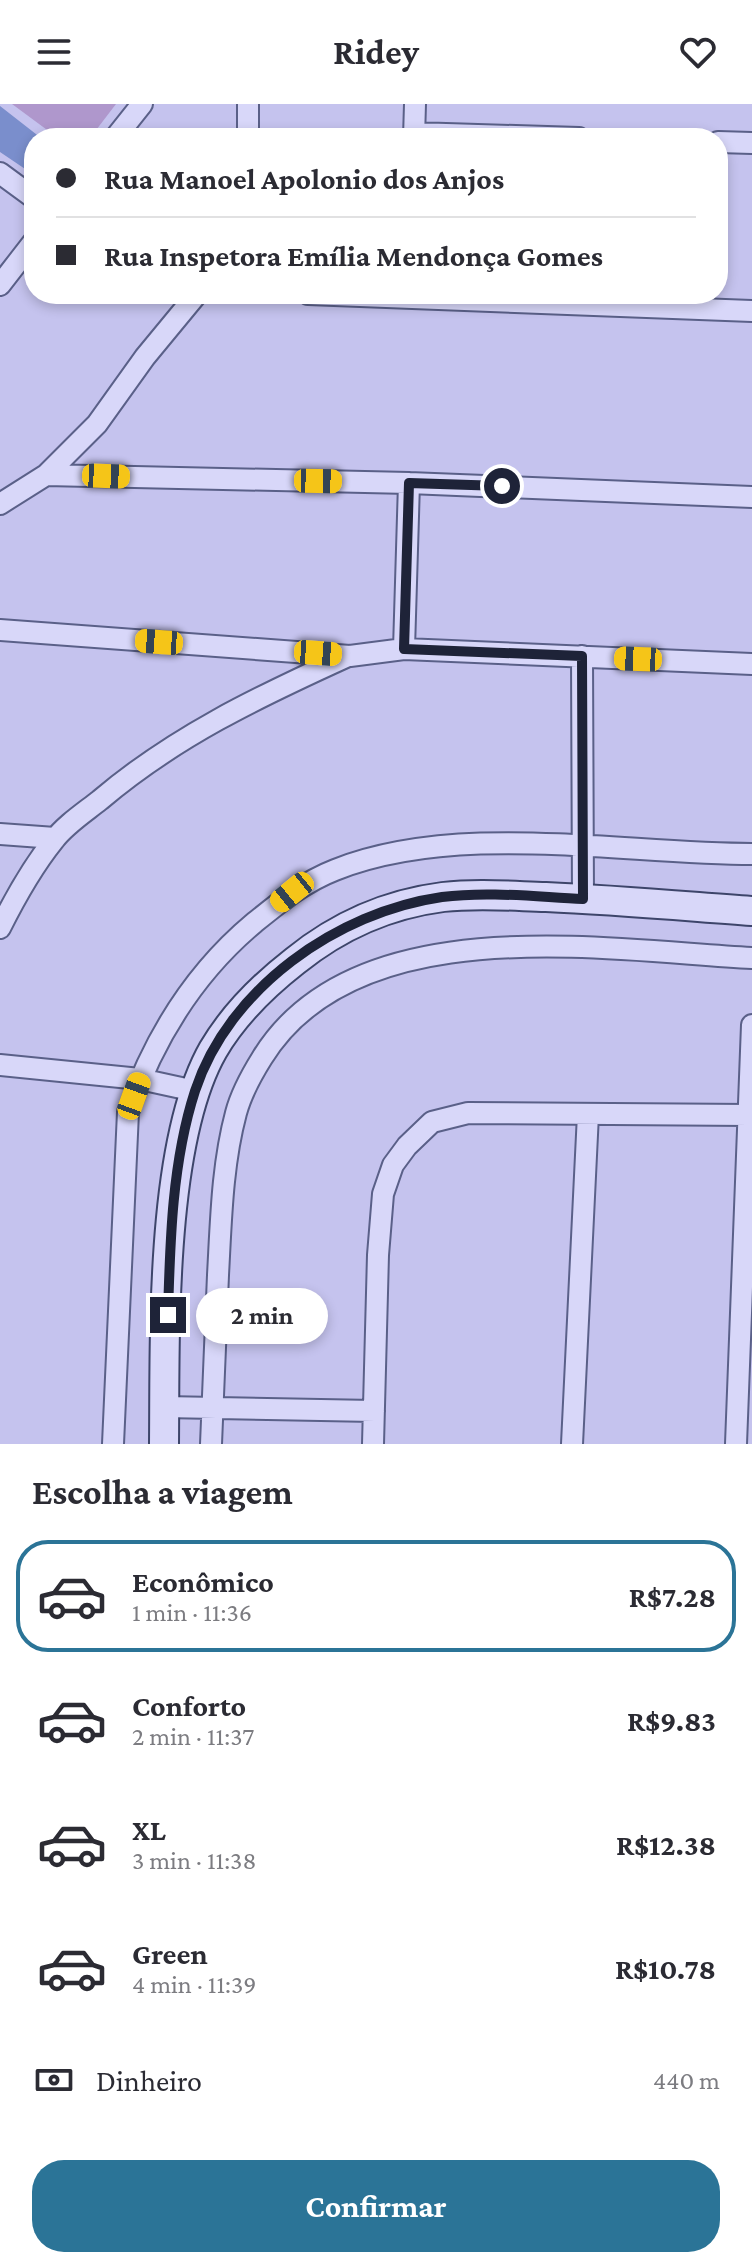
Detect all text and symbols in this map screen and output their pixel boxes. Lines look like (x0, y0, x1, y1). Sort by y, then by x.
icon: menu (32, 30, 76, 74)
icon: heart (676, 30, 720, 74)
text: Ridey (333, 32, 419, 72)
text: Rua Manoel Apolonio dos Anjos (104, 162, 504, 195)
text: Rua Inspetora Emília Mendonça Gomes (104, 239, 603, 272)
car (82, 463, 130, 489)
route start (484, 468, 520, 504)
car (294, 469, 342, 493)
car (134, 628, 184, 656)
car (293, 639, 343, 667)
car (614, 646, 662, 672)
car (266, 868, 318, 916)
car (115, 1069, 153, 1123)
callout: 2 min (196, 1287, 328, 1343)
route end (150, 1297, 186, 1333)
text: 2 min (231, 1301, 293, 1330)
text: Escolha a viagem (32, 1472, 293, 1512)
icon: car (36, 1560, 108, 1632)
text: Econômico (132, 1565, 274, 1598)
text: R$7.28 (629, 1580, 716, 1613)
text: 1 min · 11:36 (132, 1598, 252, 1627)
icon: car (36, 1684, 108, 1756)
text: Conforto (132, 1689, 246, 1722)
text: R$9.83 (627, 1704, 716, 1737)
text: 2 min · 11:37 (132, 1722, 254, 1751)
icon: car (36, 1808, 108, 1880)
text: XL (132, 1813, 166, 1846)
text: R$12.38 (616, 1828, 716, 1861)
text: 3 min · 11:38 (132, 1846, 256, 1875)
icon: car (36, 1932, 108, 2004)
text: Green (132, 1937, 208, 1970)
text: R$10.78 (615, 1952, 716, 1985)
text: 4 min · 11:39 (132, 1970, 256, 1999)
icon: cash (32, 2058, 76, 2102)
text: Dinheiro (96, 2064, 202, 2097)
text: 440 m (653, 2066, 720, 2095)
button: Confirmar (32, 2160, 720, 2252)

